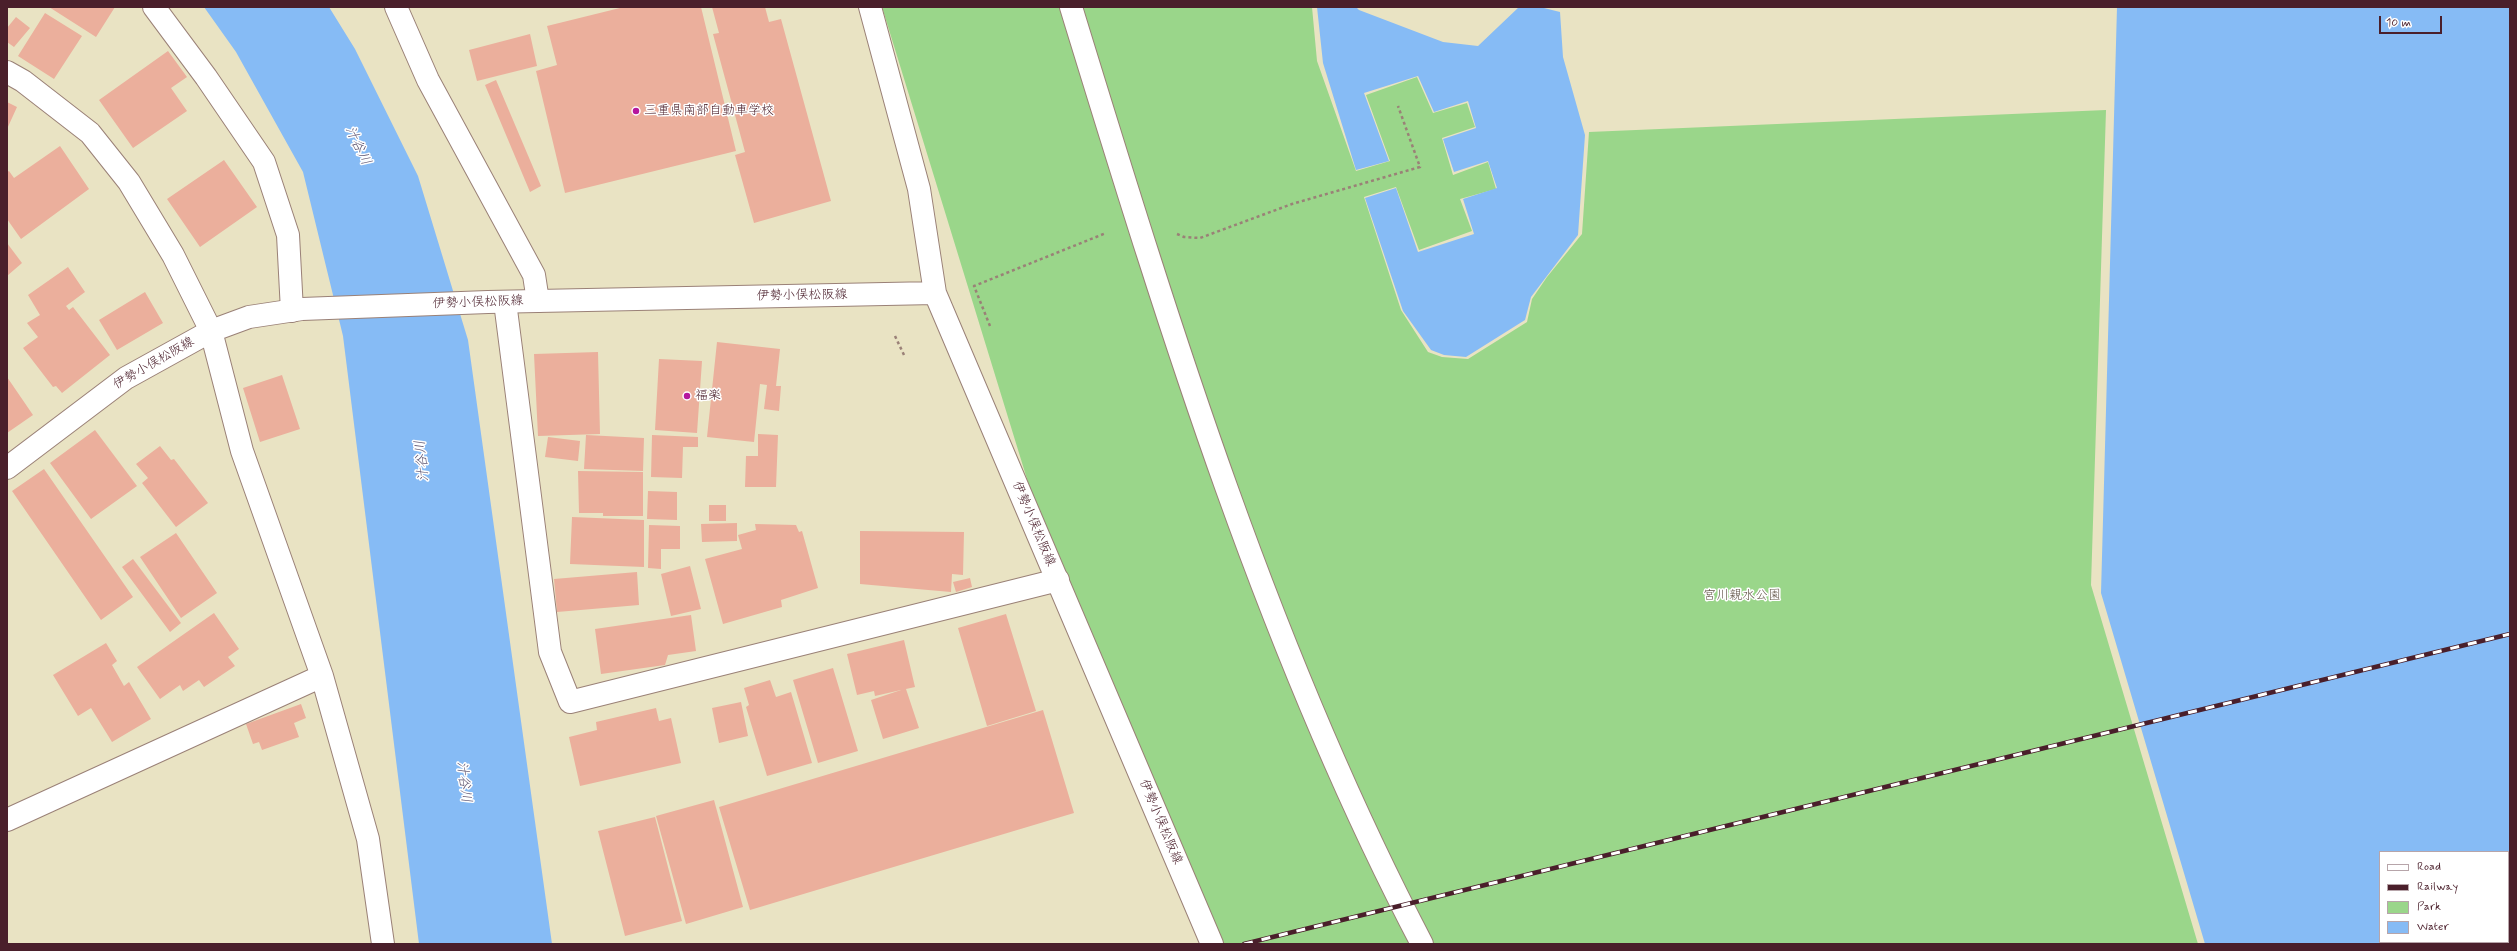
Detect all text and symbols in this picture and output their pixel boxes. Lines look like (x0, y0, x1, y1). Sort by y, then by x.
scale bar (2381, 8, 2444, 34)
text: 10 m (2386, 15, 2411, 31)
place label: 三重県南部自動車学校 (644, 103, 774, 119)
marker: 三重県南部自動車学校 (631, 106, 641, 116)
water label: 汁谷川 (340, 123, 374, 169)
street label: 伊勢小俣松阪線 (756, 287, 848, 305)
street label: 伊勢小俣松阪線 (432, 294, 524, 312)
street label: 伊勢小俣松阪線 (111, 334, 197, 394)
place label: 福楽 (695, 388, 721, 404)
marker: 福楽 (682, 391, 692, 401)
water label: 汁谷川 (412, 439, 434, 483)
street label: 伊勢小俣松阪線 (1008, 479, 1058, 569)
park label: 宮川親水公園 (1703, 588, 1781, 604)
water label: 汁谷川 (452, 760, 474, 804)
street label: 伊勢小俣松阪線 (1135, 777, 1185, 867)
legend (2379, 851, 2509, 943)
text: Road (2417, 859, 2441, 875)
text: Railway (2417, 879, 2458, 895)
text: Park (2417, 899, 2441, 915)
text: Water (2417, 919, 2449, 935)

